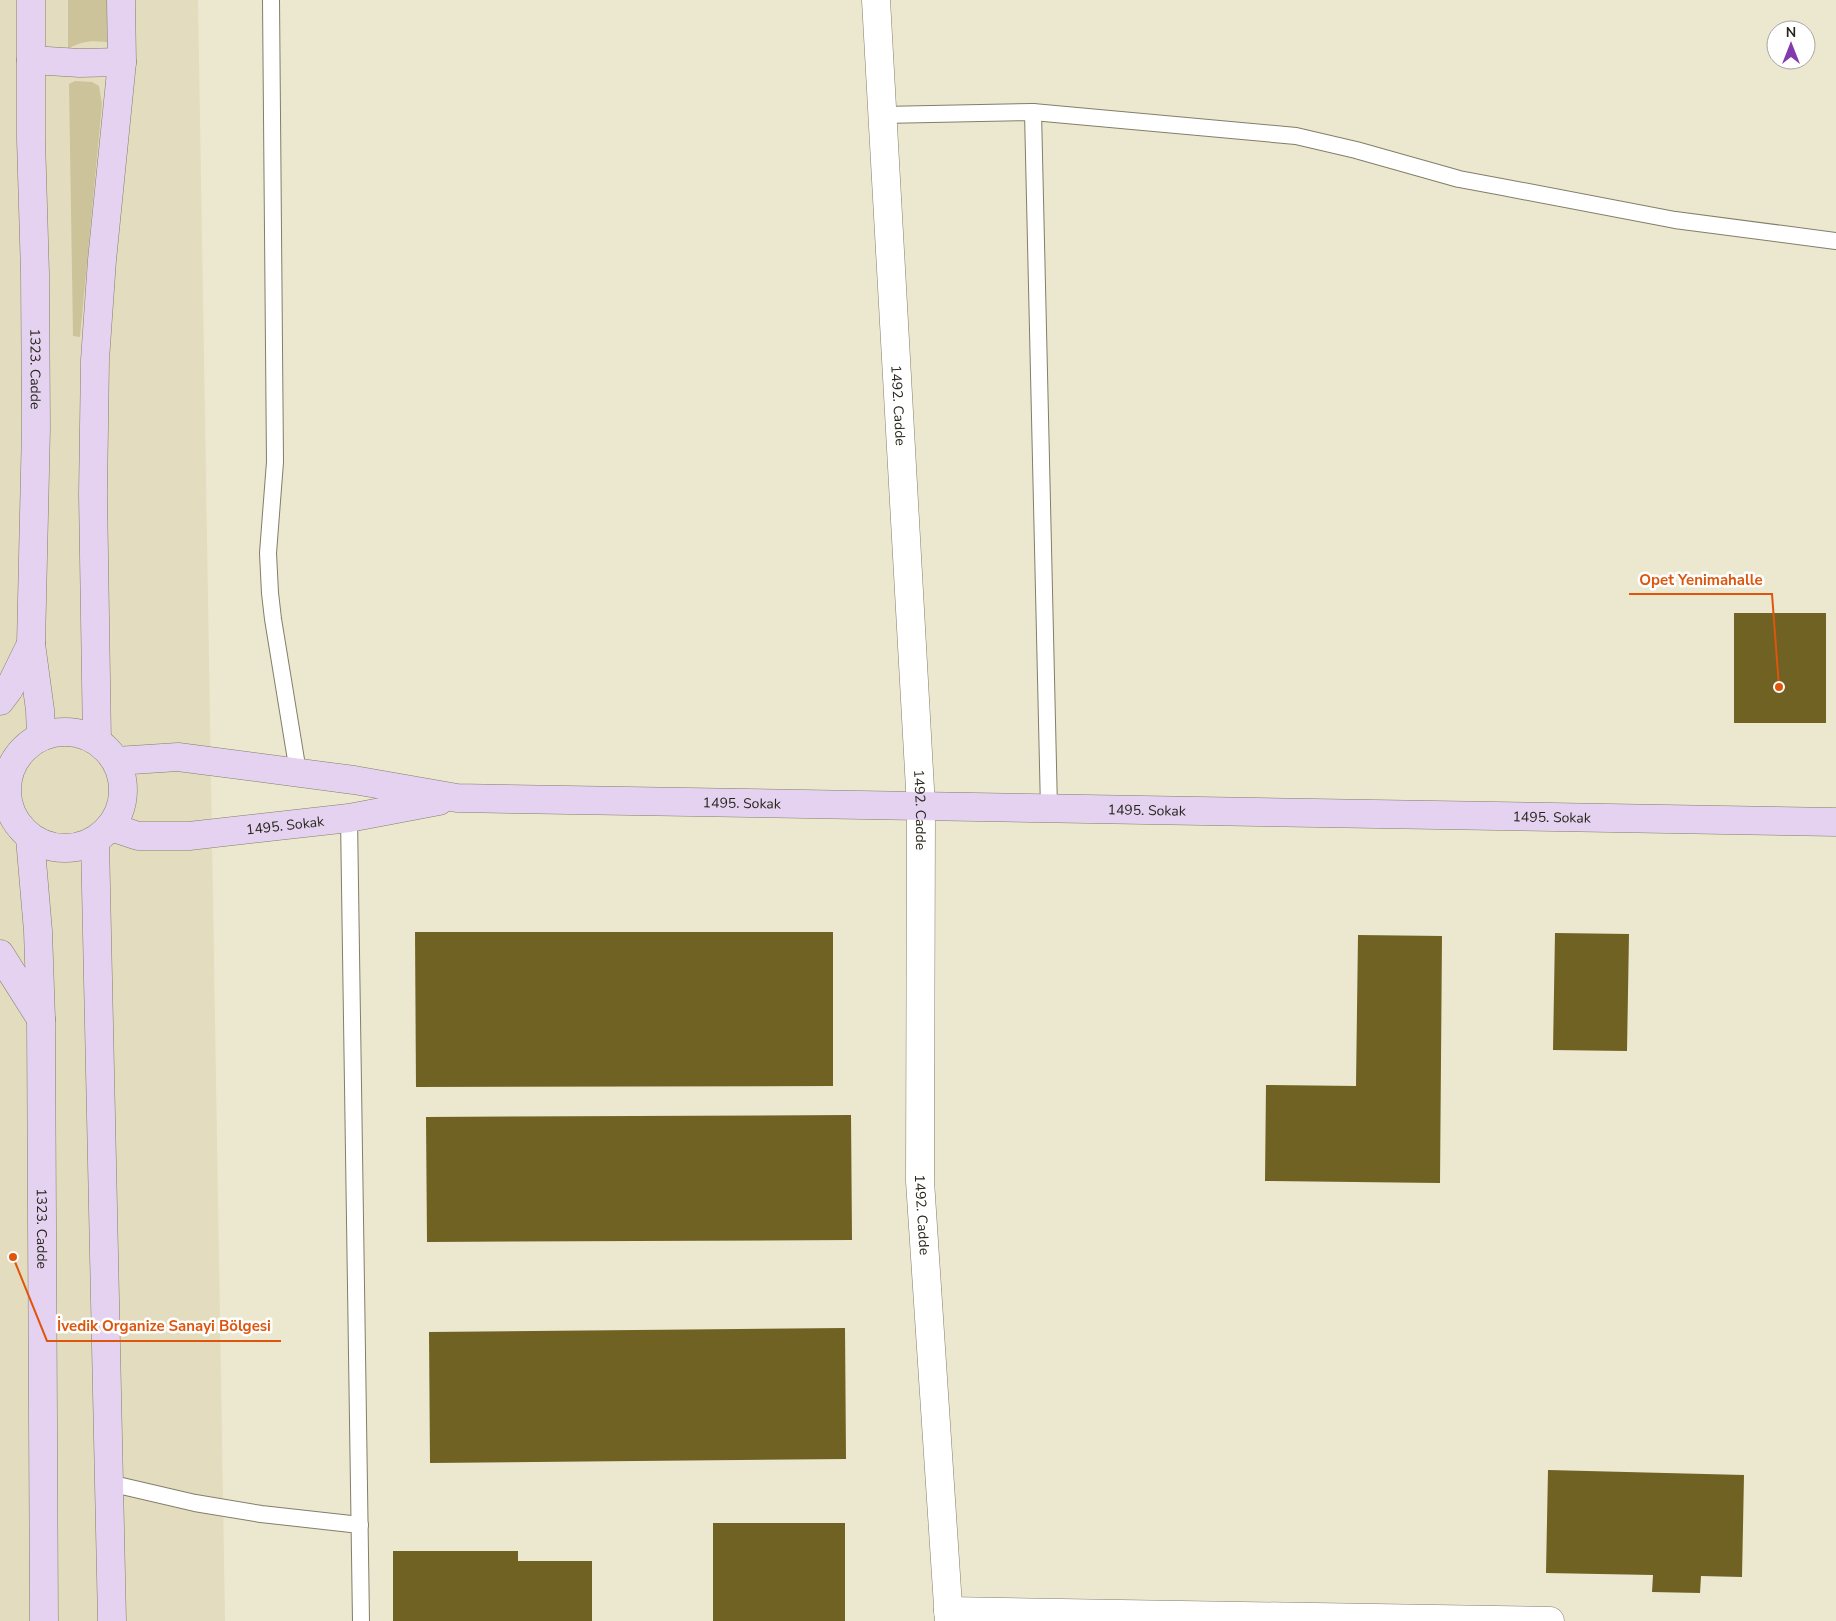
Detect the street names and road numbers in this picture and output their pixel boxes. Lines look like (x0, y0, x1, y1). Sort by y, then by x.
street label: 1323. Cadde (25, 328, 45, 409)
street label: 1492. Cadde (886, 365, 910, 446)
street label: 1492. Cadde (909, 769, 930, 850)
street label: 1495. Sokak (702, 793, 782, 814)
street label: 1495. Sokak (1107, 800, 1187, 821)
street label: 1495. Sokak (1512, 807, 1592, 828)
street label: 1495. Sokak (245, 812, 326, 840)
street label: 1492. Cadde (910, 1174, 934, 1256)
street label: 1323. Cadde (32, 1188, 51, 1269)

